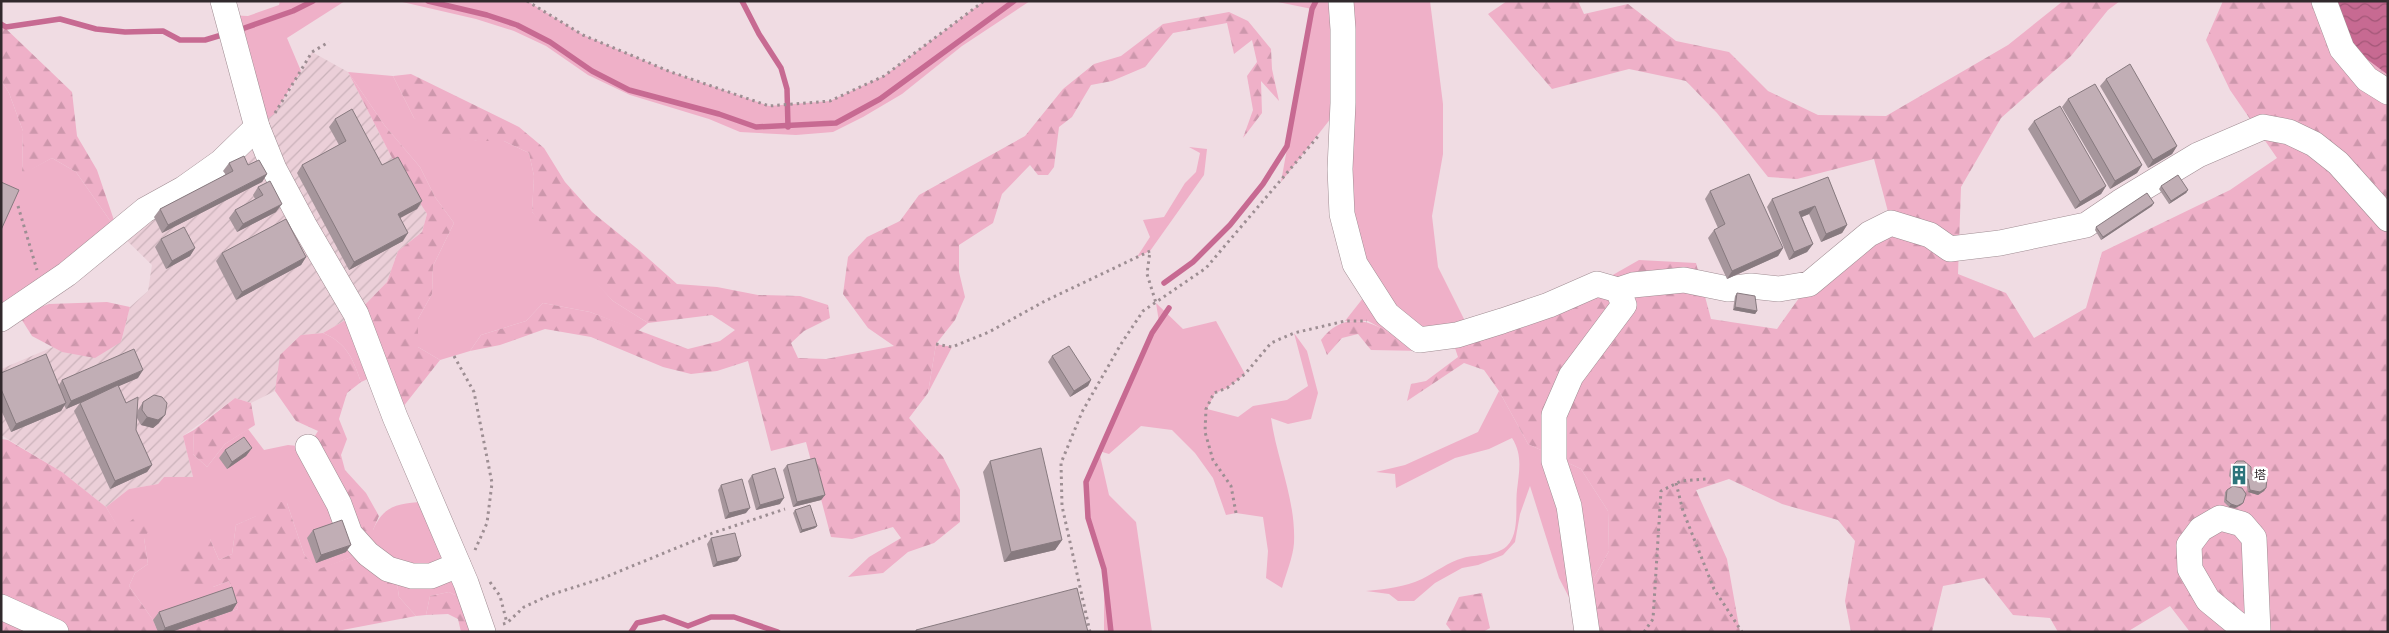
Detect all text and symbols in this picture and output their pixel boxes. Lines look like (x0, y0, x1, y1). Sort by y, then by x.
building icon: 塔 (2228, 464, 2250, 486)
place label: 塔 (2254, 468, 2266, 482)

